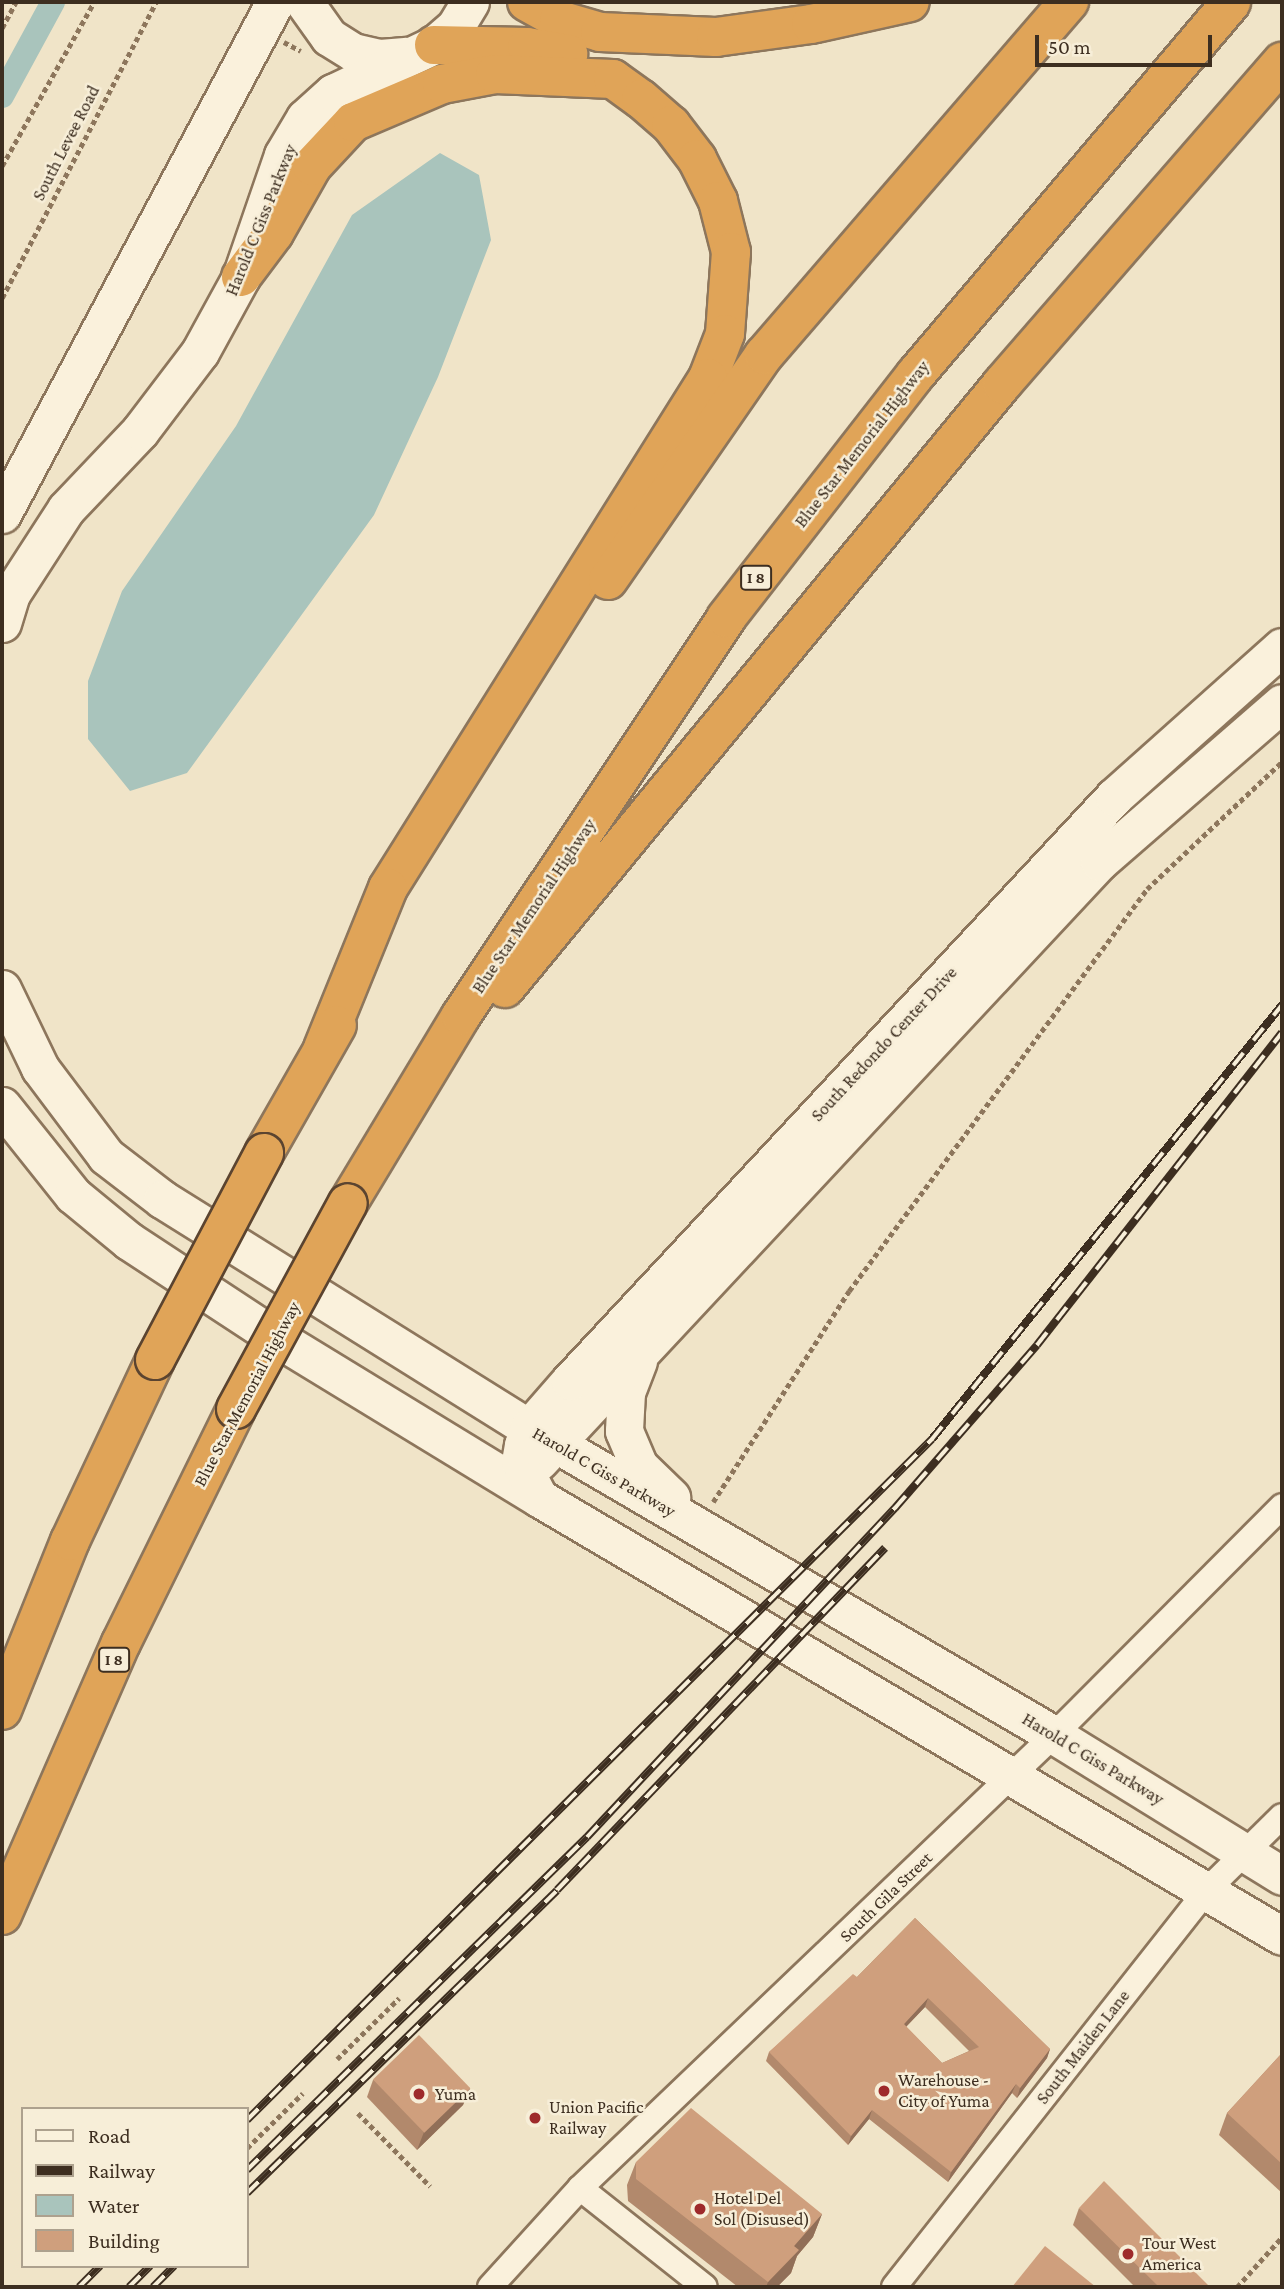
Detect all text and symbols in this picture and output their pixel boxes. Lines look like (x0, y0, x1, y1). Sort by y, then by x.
scale bar (1039, 21, 1216, 65)
text: 50 m (1048, 35, 1091, 59)
street label: South Levee Road (28, 82, 104, 204)
street label: Harold C Giss Parkway (221, 141, 301, 299)
street label: Blue Star Memorial Highway (790, 356, 934, 532)
road number: I 8 (738, 566, 774, 590)
street label: Blue Star Memorial Highway (467, 815, 601, 997)
street label: South Redondo Center Drive (806, 962, 962, 1126)
street label: Blue Star Memorial Highway (189, 1298, 305, 1490)
street label: Harold C Giss Parkway (529, 1422, 679, 1522)
road number: I 8 (96, 1648, 132, 1672)
street label: Harold C Giss Parkway (1018, 1708, 1168, 1810)
street label: South Gila Street (835, 1847, 937, 1947)
street label: South Maiden Lane (1032, 1986, 1134, 2108)
place label: Warehouse - City of Yuma (898, 2070, 990, 2112)
place label: Yuma (435, 2083, 476, 2105)
marker: Warehouse - City of Yuma (876, 2083, 892, 2099)
marker: Yuma (409, 2084, 429, 2104)
place label: Union Pacific Railway (549, 2097, 643, 2140)
legend (21, 2107, 248, 2268)
marker: Union Pacific Railway (527, 2110, 543, 2126)
text: Road (88, 2124, 131, 2148)
text: Railway (88, 2159, 155, 2183)
place label: Hotel Del Sol (Disused) (714, 2188, 810, 2230)
text: Water (88, 2194, 140, 2218)
marker: Hotel Del Sol (Disused) (692, 2201, 708, 2217)
text: Building (88, 2229, 160, 2253)
place label: Tour West America (1142, 2233, 1216, 2276)
marker: Tour West America (1120, 2246, 1136, 2262)

